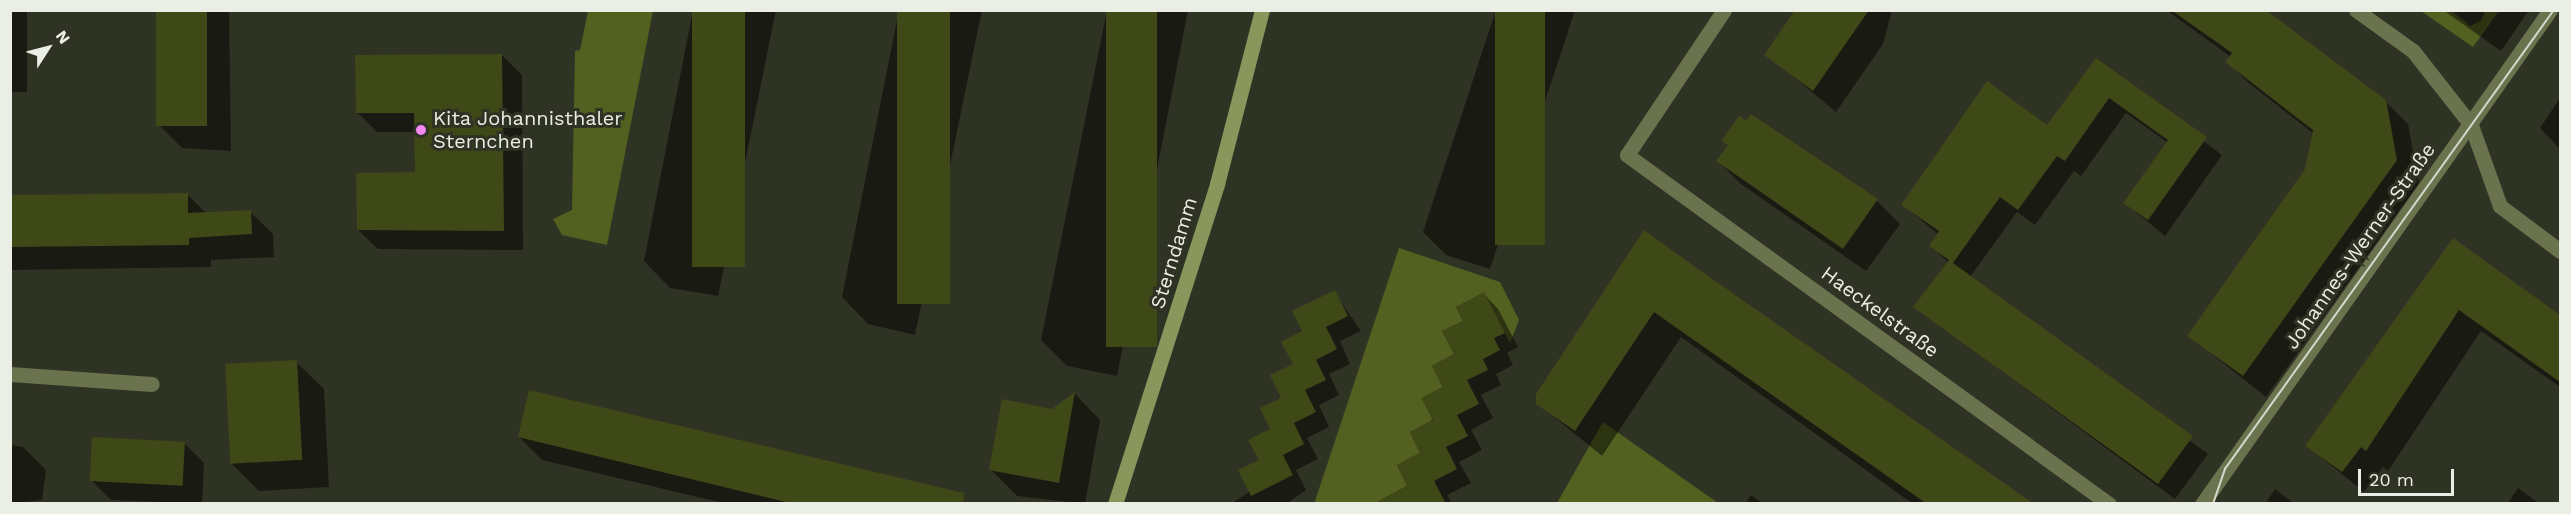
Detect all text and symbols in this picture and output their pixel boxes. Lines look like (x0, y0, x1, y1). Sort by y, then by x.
north arrow (18, 18, 78, 78)
text: N (52, 27, 74, 48)
place label: Kita Johannisthaler Sternchen (433, 106, 623, 153)
marker: Kita Johannisthaler Sternchen (414, 123, 428, 137)
street label: Johannes-Werner-Straße (2280, 138, 2440, 354)
street label: Sterndamm (1146, 194, 1202, 312)
street label: Haeckelstraße (1817, 261, 1943, 363)
scale bar (2361, 457, 2457, 495)
text: 20 m (2369, 469, 2414, 490)

